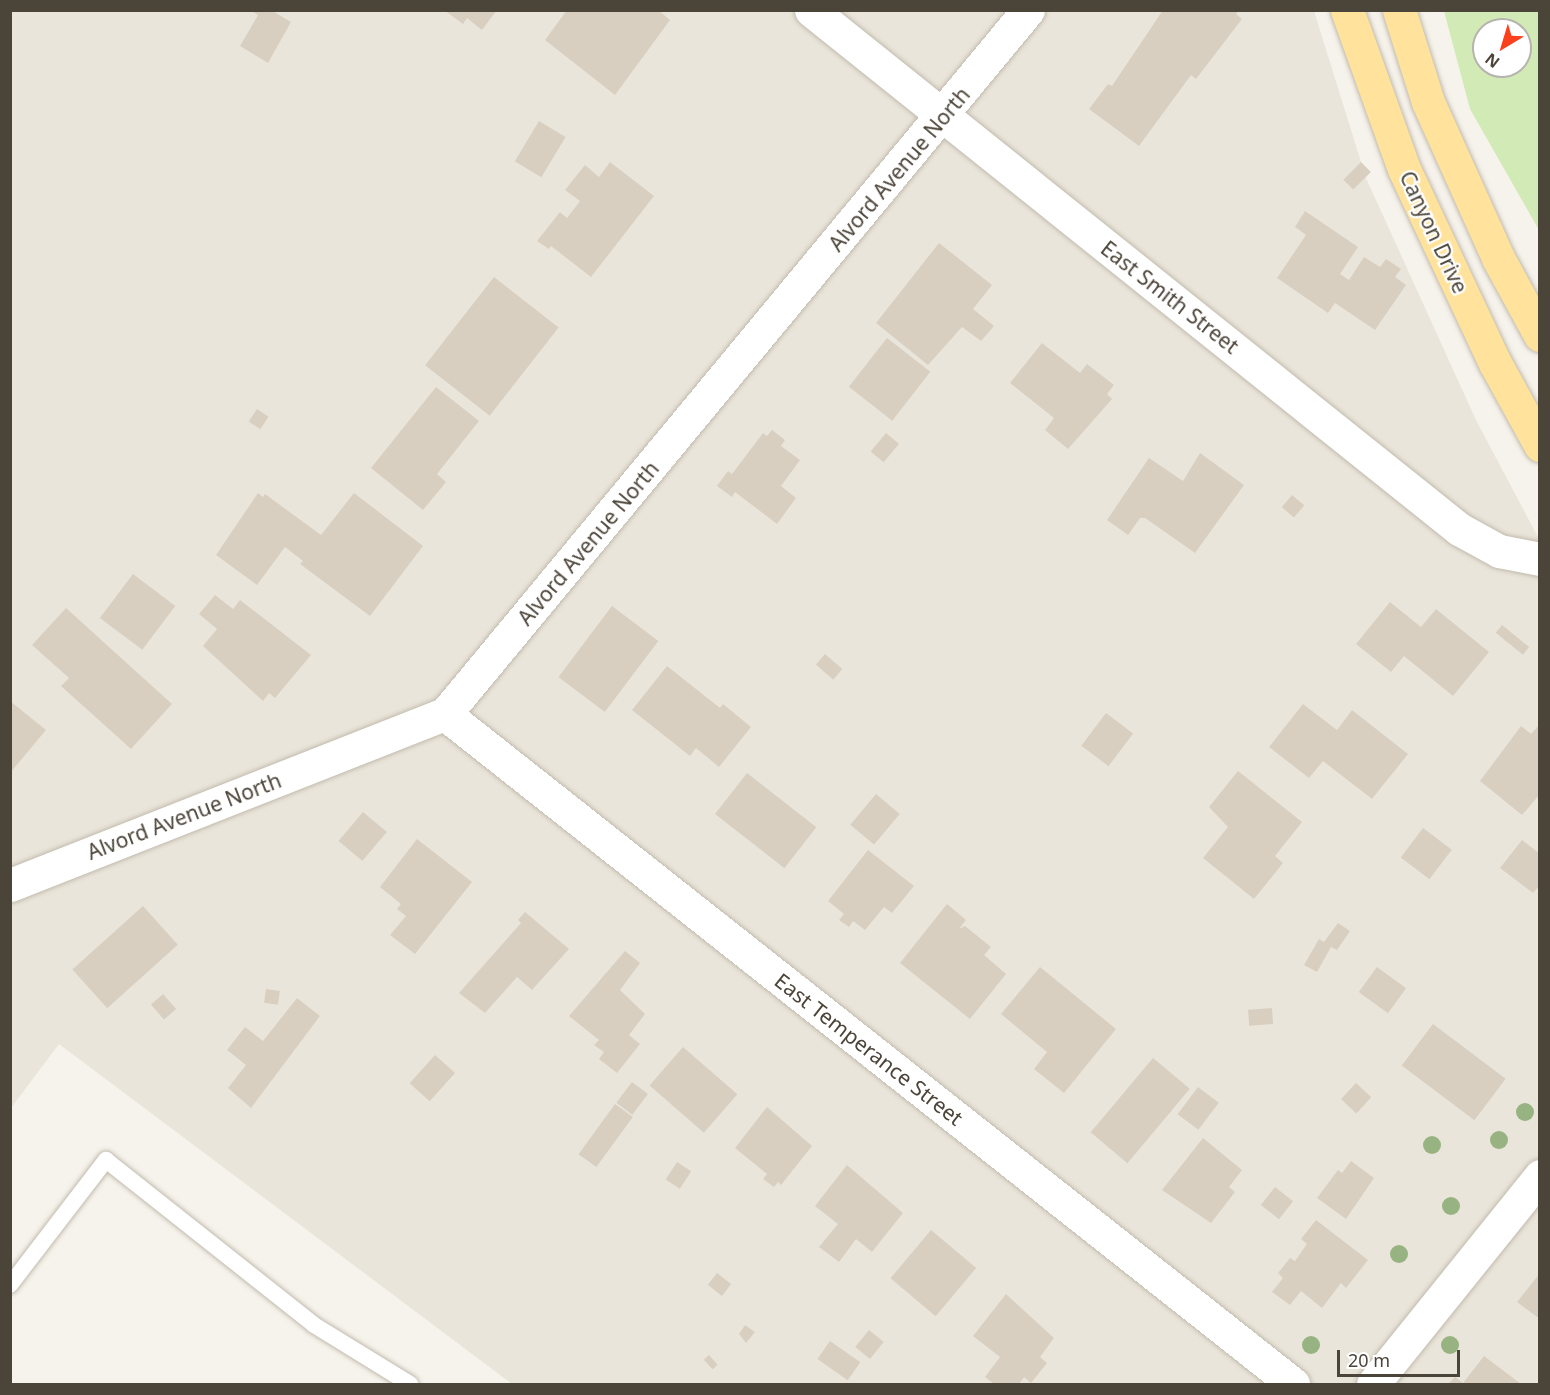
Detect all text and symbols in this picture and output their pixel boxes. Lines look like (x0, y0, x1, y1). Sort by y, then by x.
north arrow (1472, 18, 1532, 78)
text: N (1480, 48, 1504, 73)
street label: Alvord Avenue North (823, 82, 975, 256)
street label: Canyon Drive (1395, 167, 1473, 297)
street label: East Smith Street (1096, 235, 1244, 359)
street label: Alvord Avenue North (512, 456, 664, 630)
street label: Alvord Avenue North (83, 767, 285, 865)
street label: East Temperance Street (770, 968, 968, 1130)
scale bar (1340, 1338, 1463, 1376)
text: 20 m (1348, 1348, 1390, 1372)

